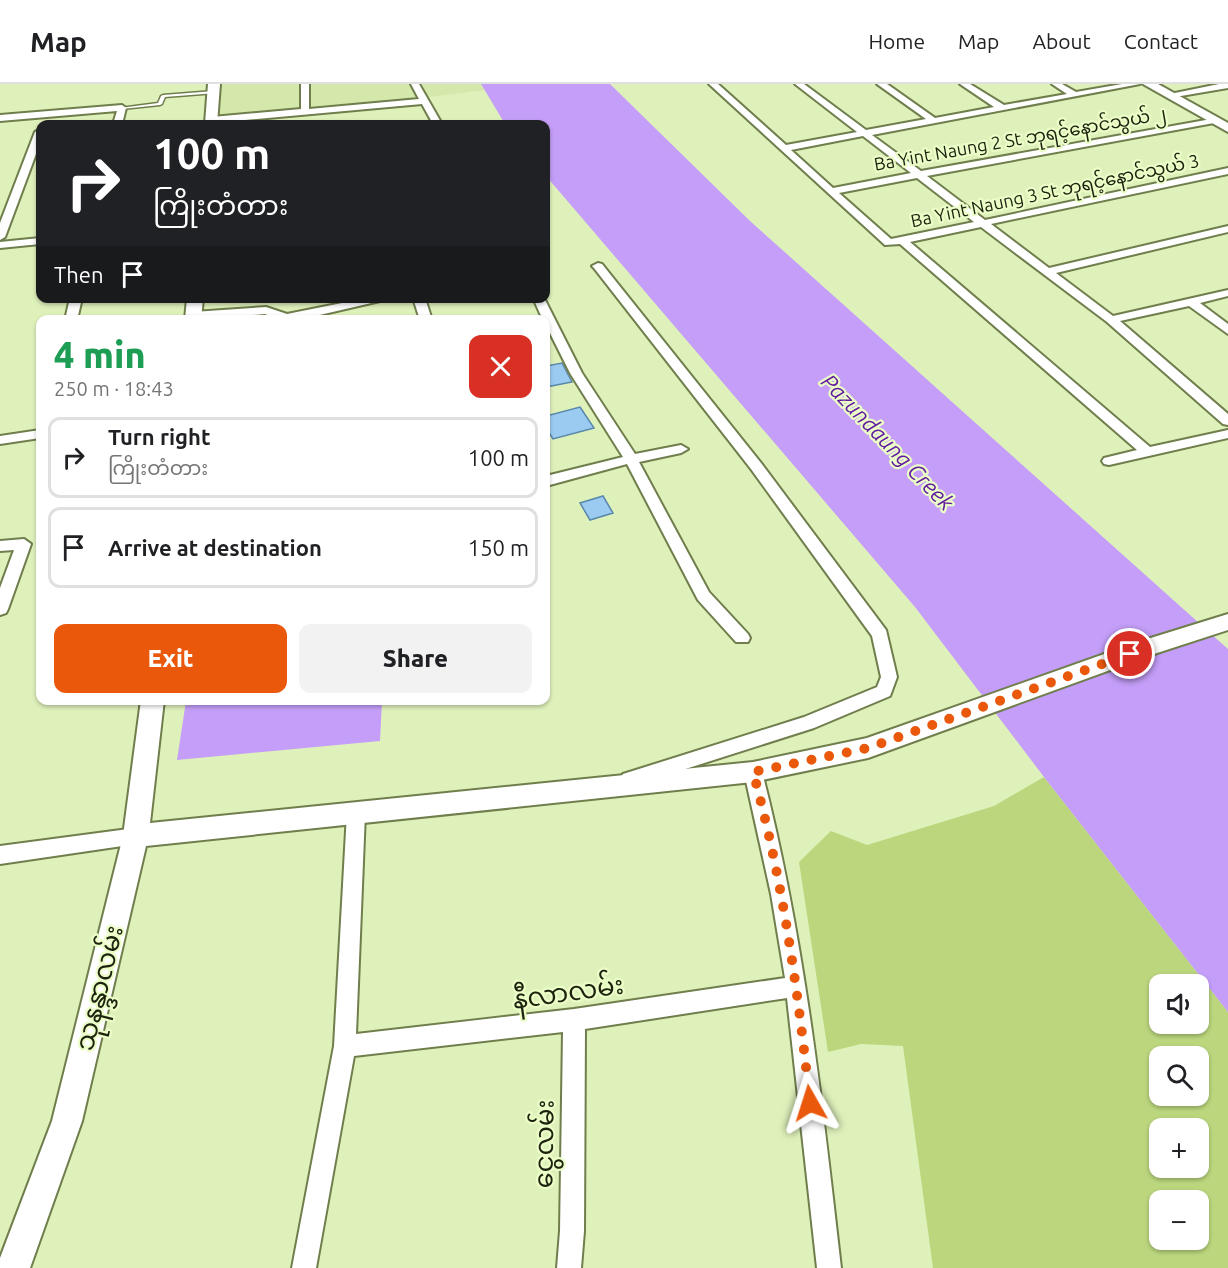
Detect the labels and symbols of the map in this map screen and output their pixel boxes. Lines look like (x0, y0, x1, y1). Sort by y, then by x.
street label: Ba Yint Naung 2 St ဘုရင့်နောင်သွယ် ၂ (872, 100, 1168, 179)
street label: Ba Yint Naung 3 St ဘုရင့်နောင်သွယ် 3 (908, 148, 1202, 236)
water label: Pazundaung Creek (817, 368, 960, 515)
pin (1104, 628, 1155, 679)
street label: သုနန္ဒာလမ်း (67, 922, 135, 1055)
street label: နီလာလမ်း (510, 967, 626, 1021)
position arrow (778, 1071, 842, 1135)
street label: ငွေလမ်း (526, 1099, 565, 1189)

